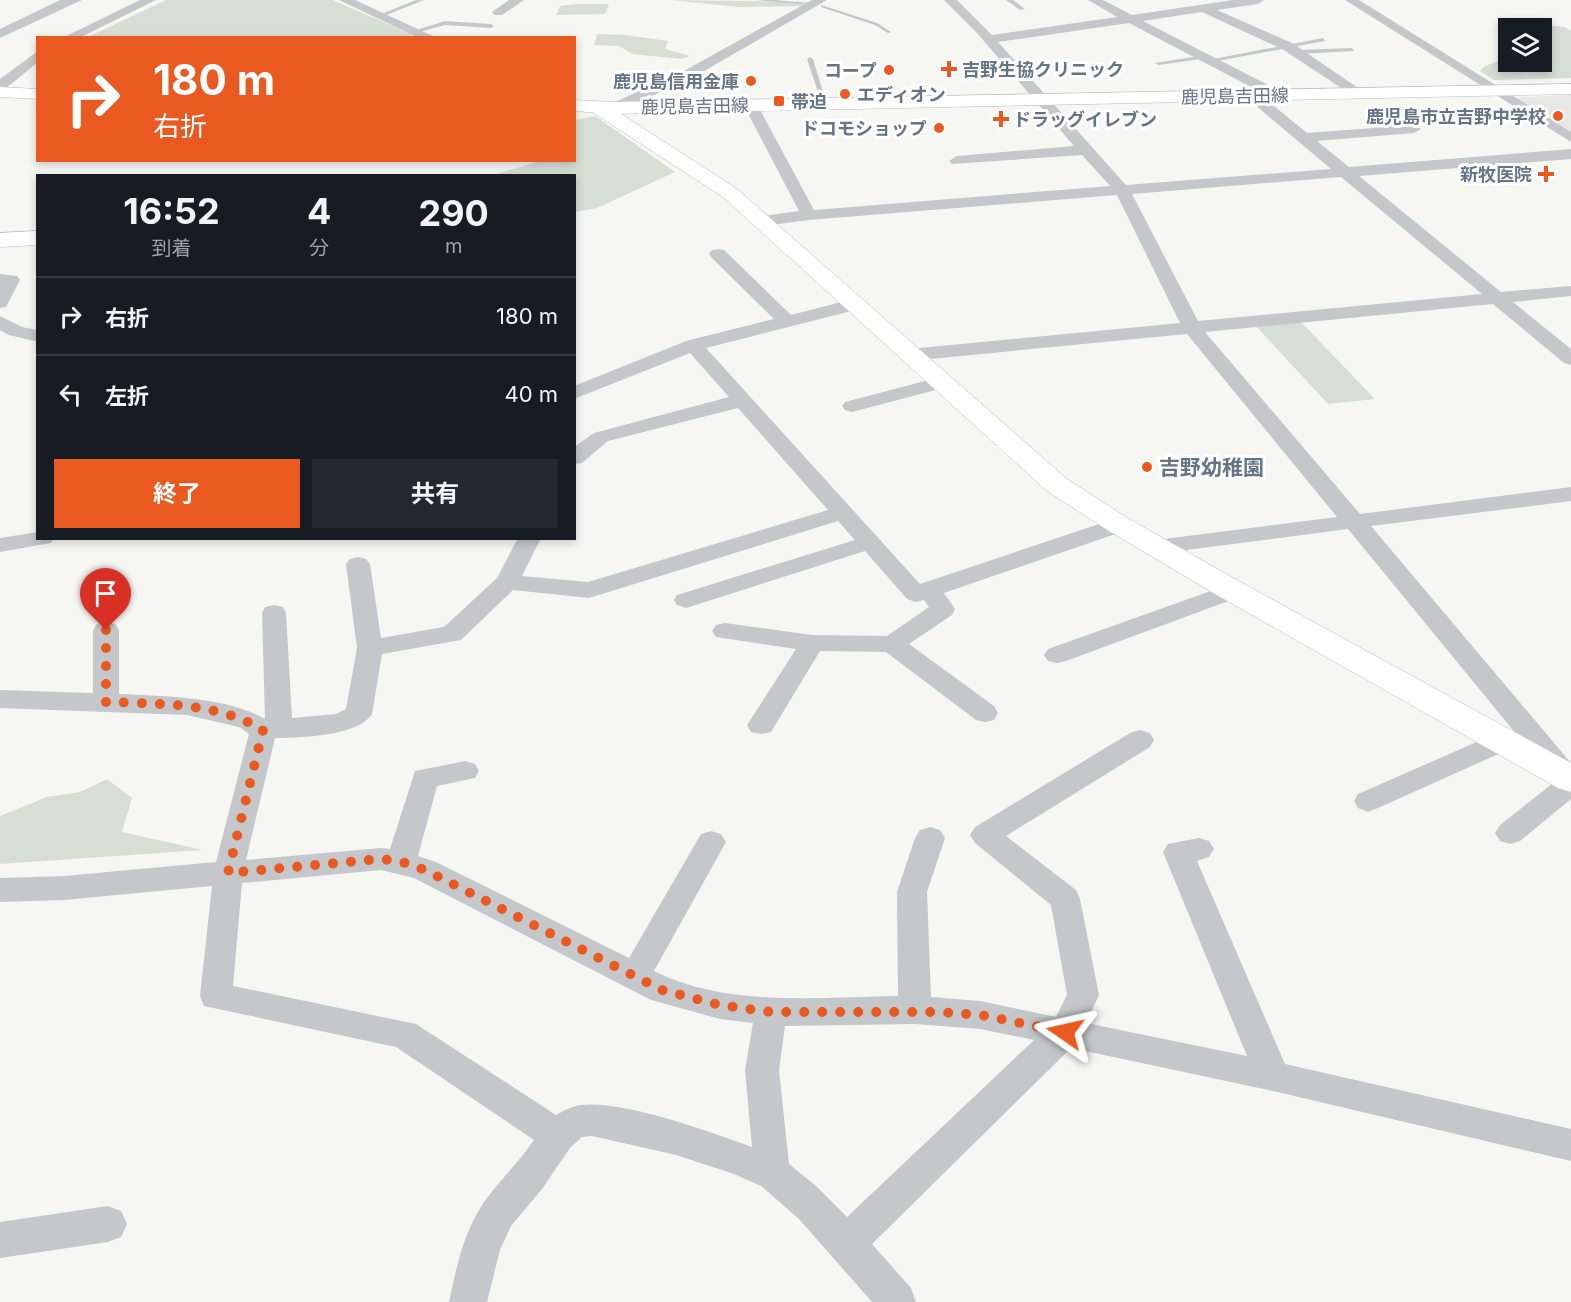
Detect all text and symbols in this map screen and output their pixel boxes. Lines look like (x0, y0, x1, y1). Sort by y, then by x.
map controls (1498, 18, 1552, 72)
button: layers (1498, 18, 1552, 72)
text: 180 m (153, 54, 275, 105)
place label: 吉野生協クリニック (962, 59, 1124, 80)
icon: right (54, 60, 132, 138)
place label: コープ (824, 60, 877, 81)
marker: 吉野生協クリニック (940, 60, 958, 78)
marker: コープ (882, 63, 896, 77)
place label: 鹿児島信用金庫 (613, 71, 739, 92)
marker: 鹿児島信用金庫 (744, 74, 758, 88)
place label: エディオン (857, 84, 946, 105)
street label: 鹿児島吉田線 (1181, 85, 1289, 107)
marker: エディオン (838, 87, 852, 101)
place label: 帯迫 (791, 91, 827, 112)
marker: 帯迫 (772, 94, 786, 108)
street label: 鹿児島吉田線 (641, 95, 749, 117)
place label: 鹿児島市立吉野中学校 (1366, 106, 1546, 127)
place label: ドラッグイレブン (1013, 109, 1157, 130)
marker: 鹿児島市立吉野中学校 (1551, 109, 1565, 123)
text: 右折 (153, 110, 207, 143)
marker: ドラッグイレブン (994, 112, 1008, 126)
place label: ドコモショップ (801, 118, 927, 139)
marker: ドコモショップ (932, 121, 946, 135)
place label: 新牧医院 (1460, 164, 1532, 185)
marker: 新牧医院 (1537, 165, 1555, 183)
text: 16:52 (123, 189, 220, 233)
text: 4 (307, 189, 331, 233)
text: 290 (418, 191, 489, 235)
text: m (445, 234, 462, 258)
text: 到着 (151, 236, 191, 260)
text: 分 (309, 236, 329, 260)
icon: right (54, 300, 87, 333)
text: 180 m (496, 303, 558, 329)
text: 右折 (105, 305, 149, 331)
icon: left (54, 378, 87, 411)
text: 40 m (504, 381, 558, 407)
text: 左折 (105, 383, 149, 409)
place label: 吉野幼稚園 (1159, 455, 1264, 480)
button: 終了 (54, 459, 300, 528)
button: 共有 (312, 459, 558, 528)
marker: 吉野幼稚園 (1140, 460, 1154, 474)
pin (80, 568, 131, 630)
icon: arrive (89, 577, 122, 610)
position arrow (1033, 1000, 1097, 1064)

